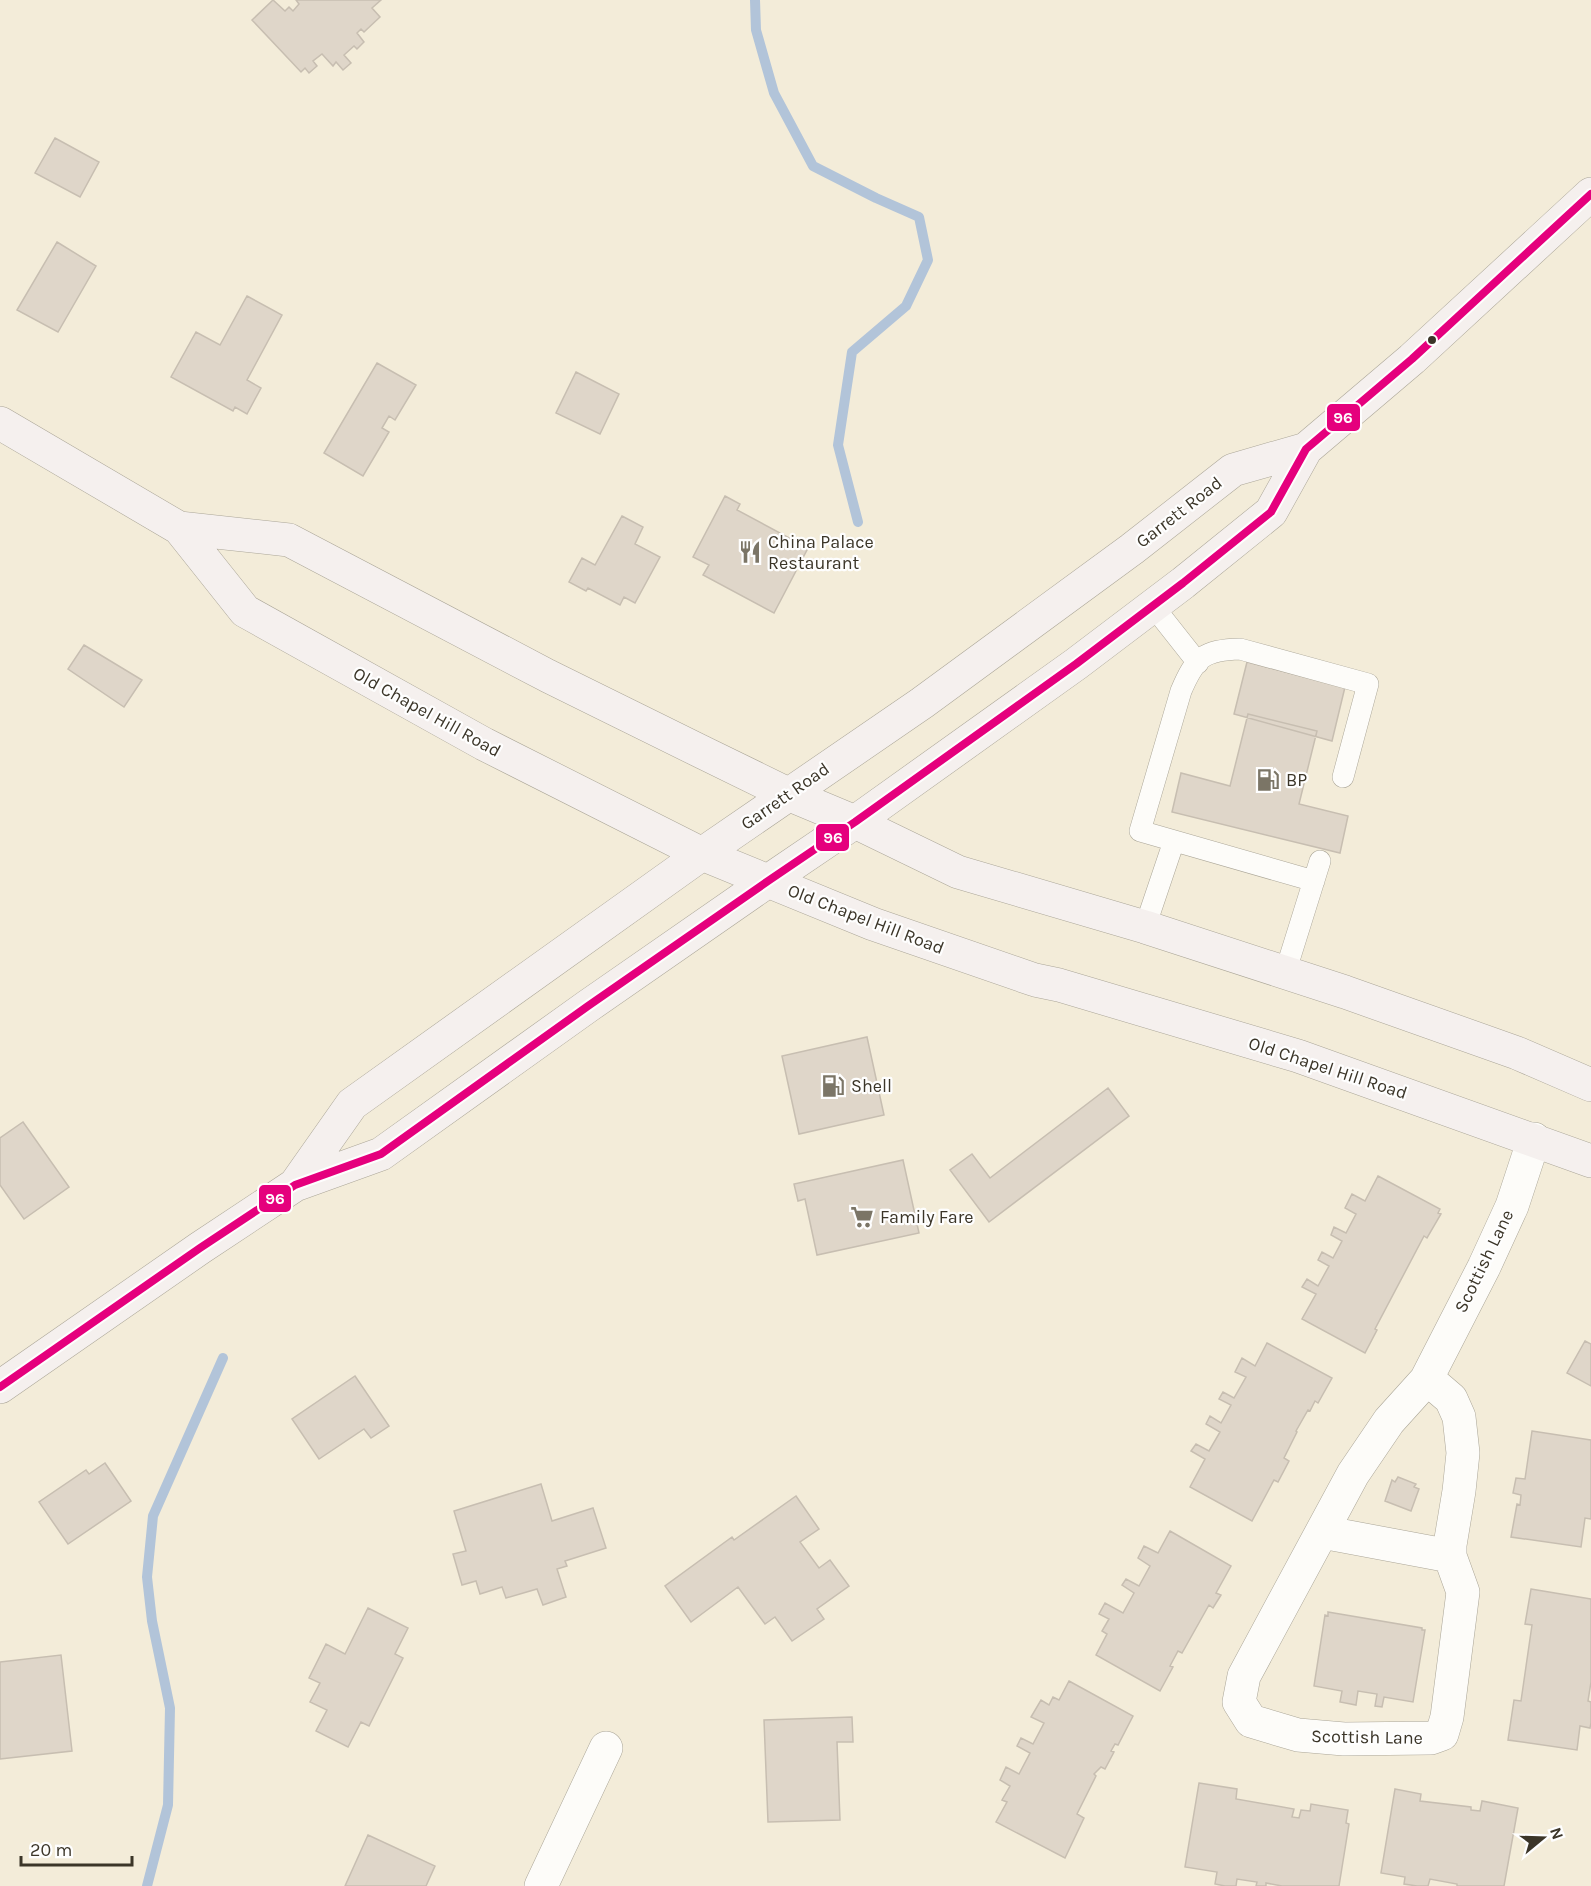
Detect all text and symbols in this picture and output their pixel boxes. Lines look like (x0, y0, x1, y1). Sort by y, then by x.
unlabelled marker (1426, 334, 1438, 346)
line badge: 96 (1326, 403, 1361, 432)
text: 96 (1333, 408, 1353, 427)
street label: Garrett Road (1132, 472, 1226, 552)
place label: China Palace Restaurant (768, 531, 874, 574)
restaurant icon: China Palace Restaurant (737, 539, 763, 565)
street label: Old Chapel Hill Road (349, 662, 505, 762)
street label: Garrett Road (736, 757, 834, 835)
fuel station icon: BP (1255, 767, 1281, 793)
place label: BP (1286, 769, 1307, 791)
line badge: 96 (815, 823, 850, 852)
text: 96 (823, 828, 843, 847)
street label: Old Chapel Hill Road (785, 879, 947, 959)
street label: Old Chapel Hill Road (1246, 1032, 1410, 1104)
fuel station icon: Shell (820, 1073, 846, 1099)
place label: Shell (851, 1075, 892, 1097)
line badge: 96 (258, 1184, 292, 1213)
text: 96 (265, 1189, 285, 1208)
supermarket icon: Family Fare (849, 1204, 875, 1230)
place label: Family Fare (880, 1206, 973, 1228)
street label: Scottish Lane (1450, 1206, 1518, 1316)
street label: Scottish Lane (1311, 1725, 1423, 1749)
north arrow (1513, 1808, 1573, 1868)
text: N (1546, 1825, 1568, 1842)
scale bar (21, 1829, 132, 1867)
text: 20 m (30, 1839, 72, 1861)

